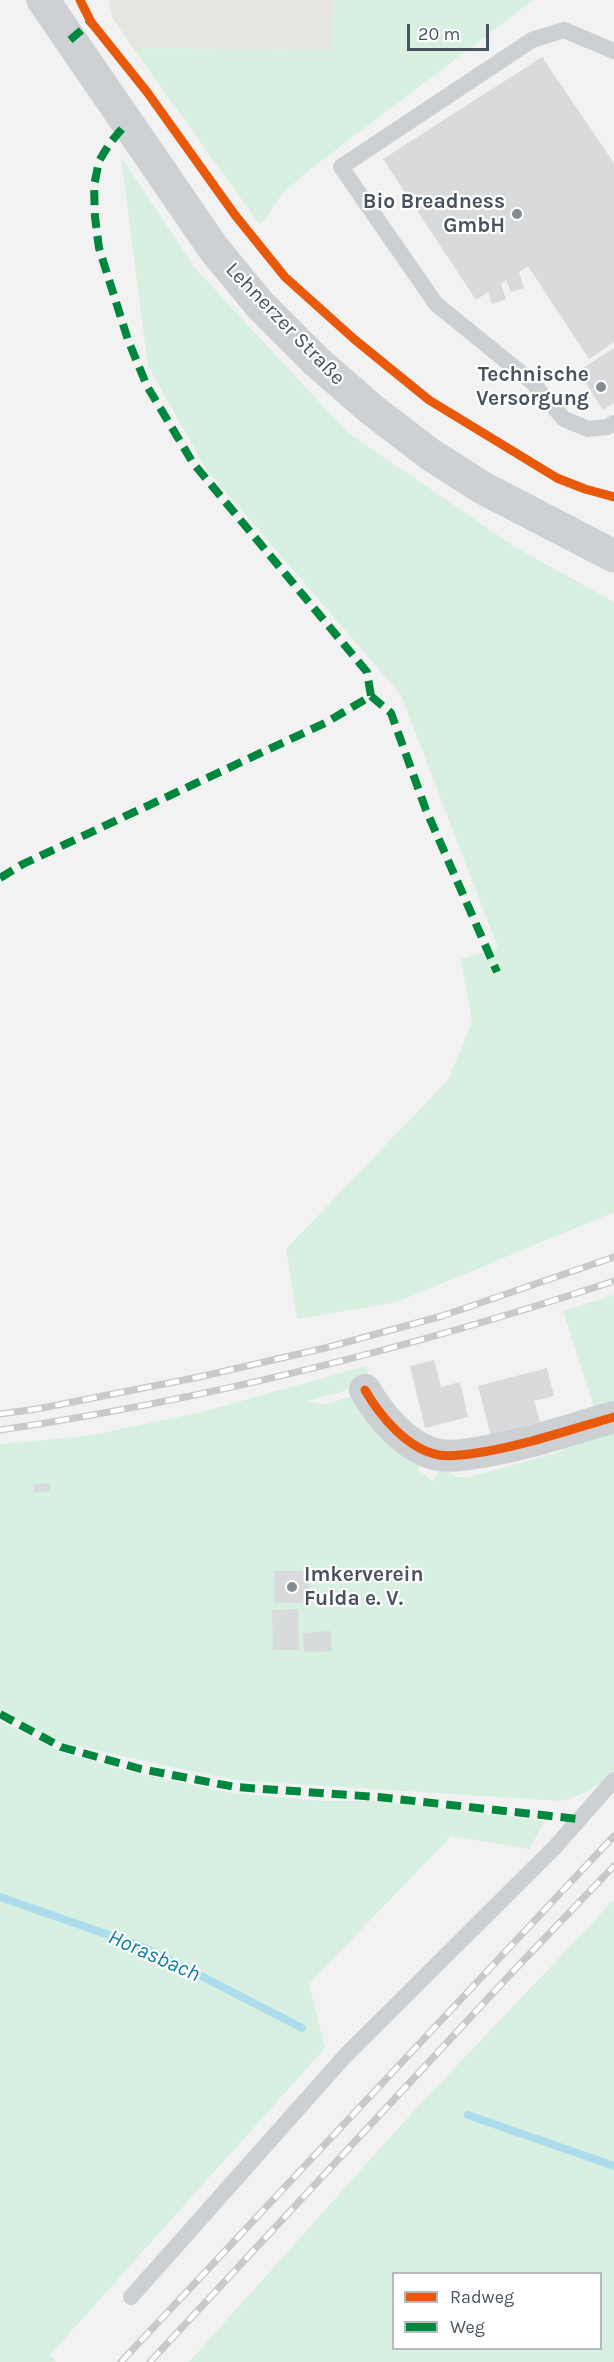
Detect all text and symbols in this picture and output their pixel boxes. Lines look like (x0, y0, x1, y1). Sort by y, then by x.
scale bar (410, 12, 492, 50)
text: 20 m (418, 23, 460, 45)
place label: Bio Breadness GmbH (363, 189, 505, 239)
marker: Bio Breadness GmbH (510, 207, 524, 221)
street label: Lehnerzer Straße (220, 257, 350, 391)
place label: Technische Versorgung (476, 362, 589, 412)
marker: Technische Versorgung (594, 380, 608, 394)
place label: Imkerverein Fulda e. V. (304, 1562, 423, 1612)
marker: Imkerverein Fulda e. V. (285, 1580, 299, 1594)
water label: Horasbach (104, 1924, 204, 1988)
legend (392, 2272, 602, 2350)
text: Radweg (450, 2286, 514, 2308)
text: Weg (450, 2316, 485, 2338)

